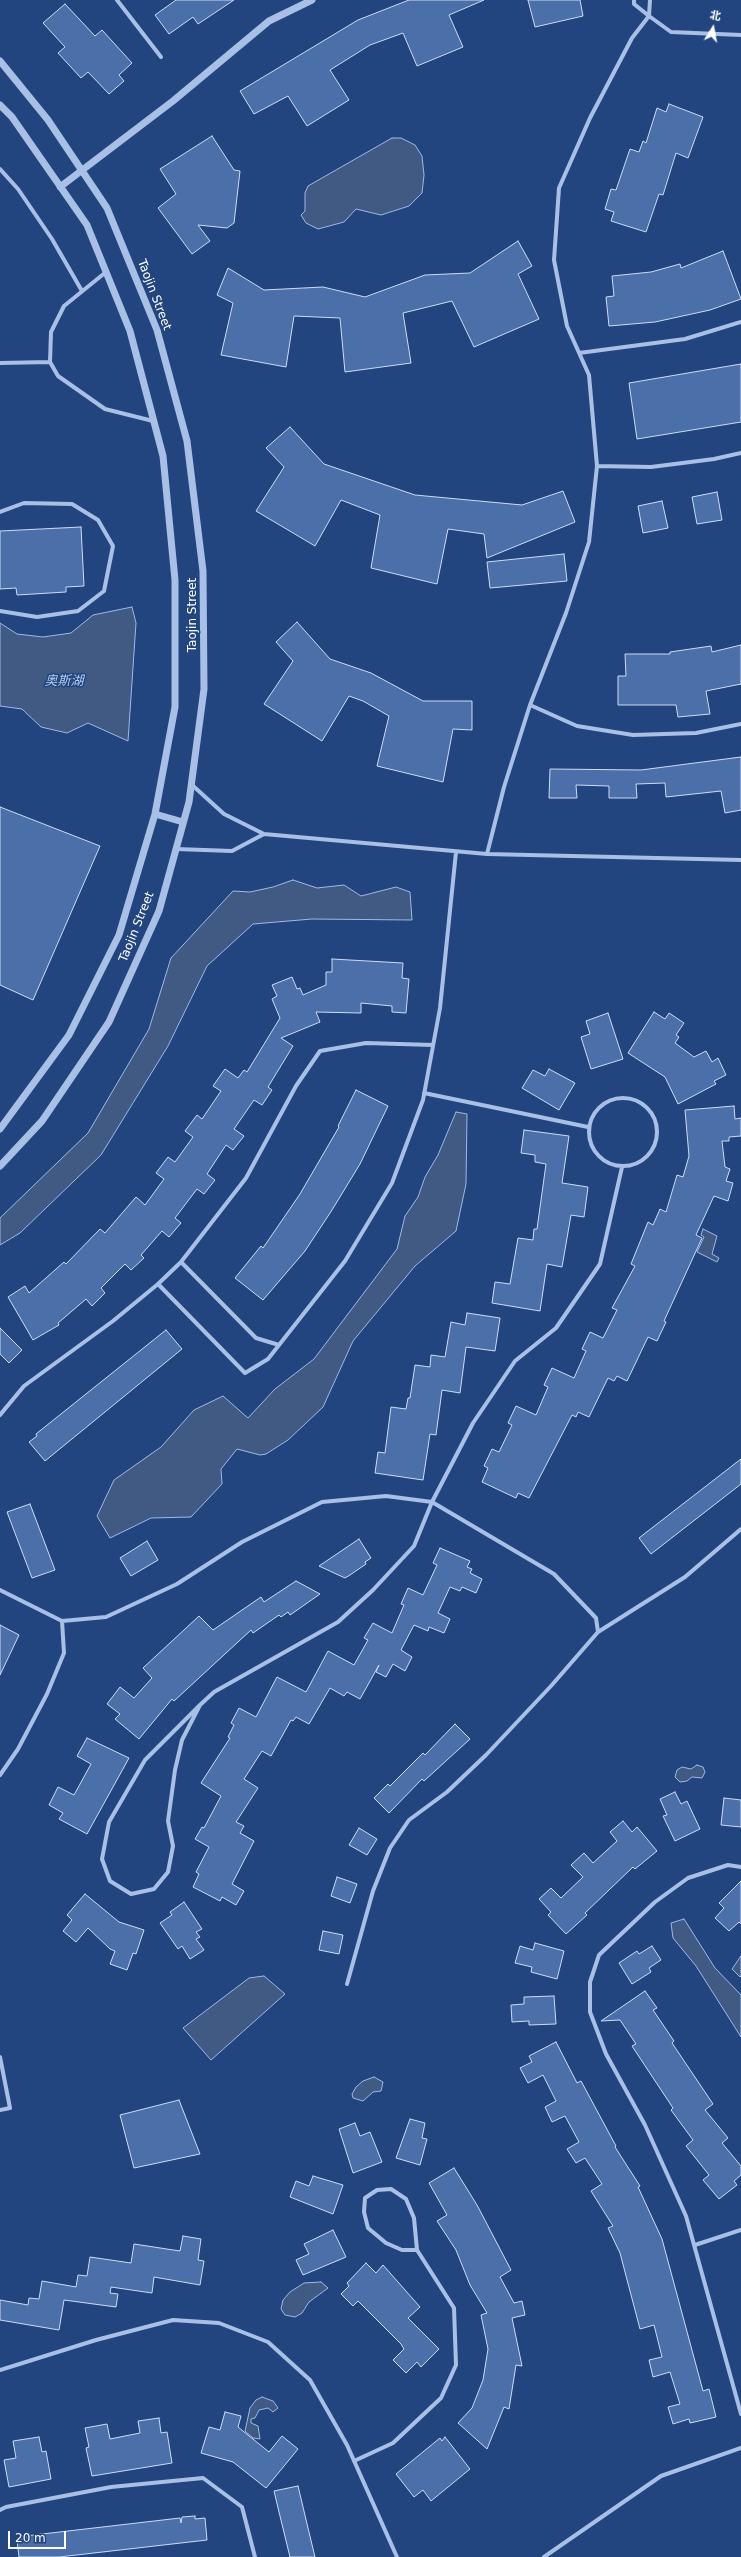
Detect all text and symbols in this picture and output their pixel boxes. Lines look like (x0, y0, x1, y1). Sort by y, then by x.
north arrow (693, 8, 733, 48)
text: 北 (709, 8, 722, 23)
street label: Taojin Street (134, 258, 174, 332)
street label: Taojin Street (186, 578, 200, 652)
water label: 奥斯湖 (45, 674, 83, 690)
street label: Taojin Street (116, 890, 158, 964)
scale bar (10, 2523, 68, 2549)
text: 20 m (15, 2531, 46, 2545)

